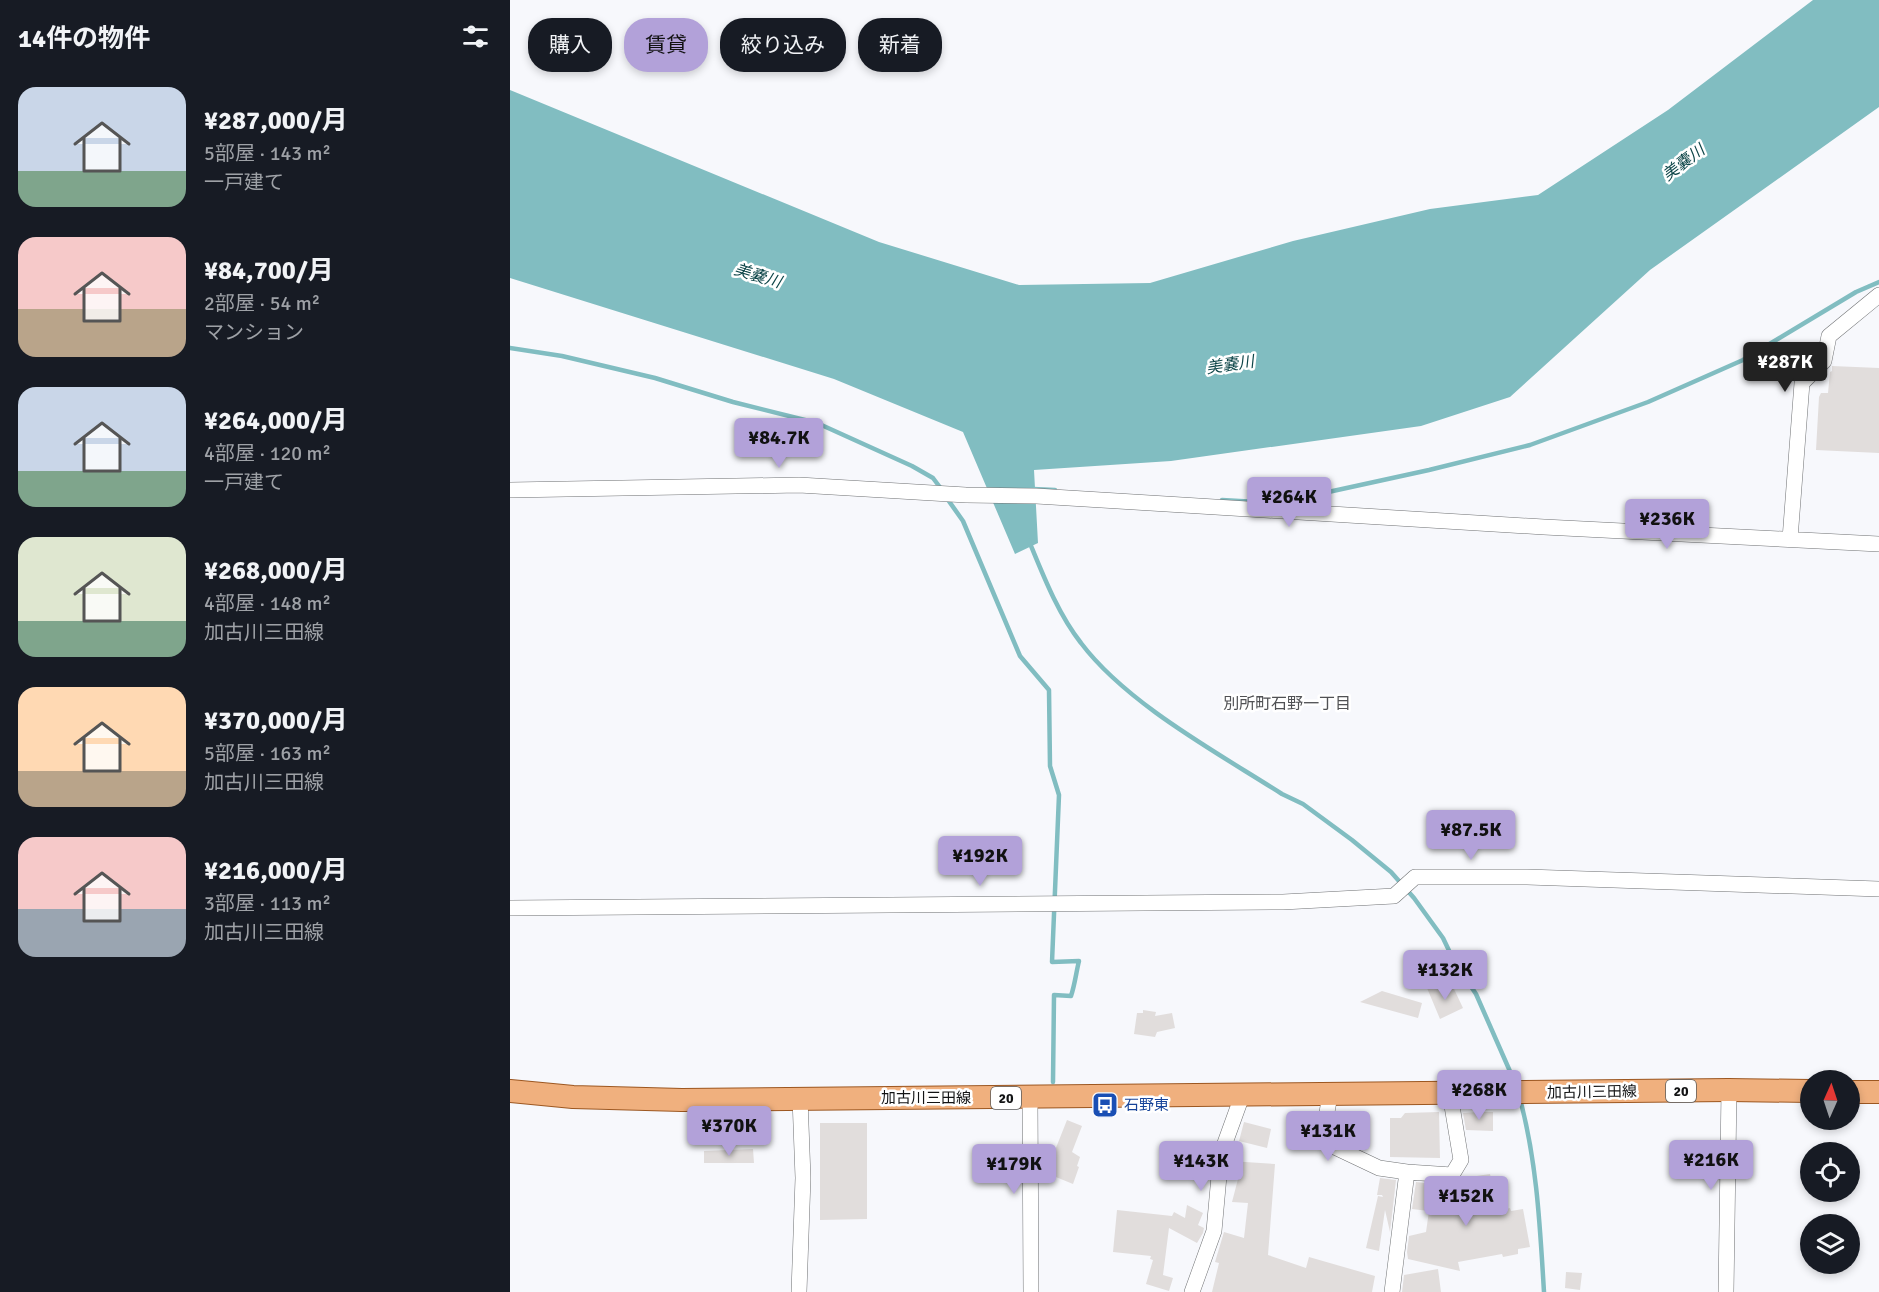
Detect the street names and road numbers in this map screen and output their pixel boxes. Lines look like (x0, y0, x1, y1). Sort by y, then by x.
road number: 20 (1666, 1080, 1696, 1102)
street label: 加古川三田線 (1547, 1082, 1637, 1102)
road number: 20 (991, 1087, 1021, 1109)
street label: 加古川三田線 (881, 1089, 971, 1107)

